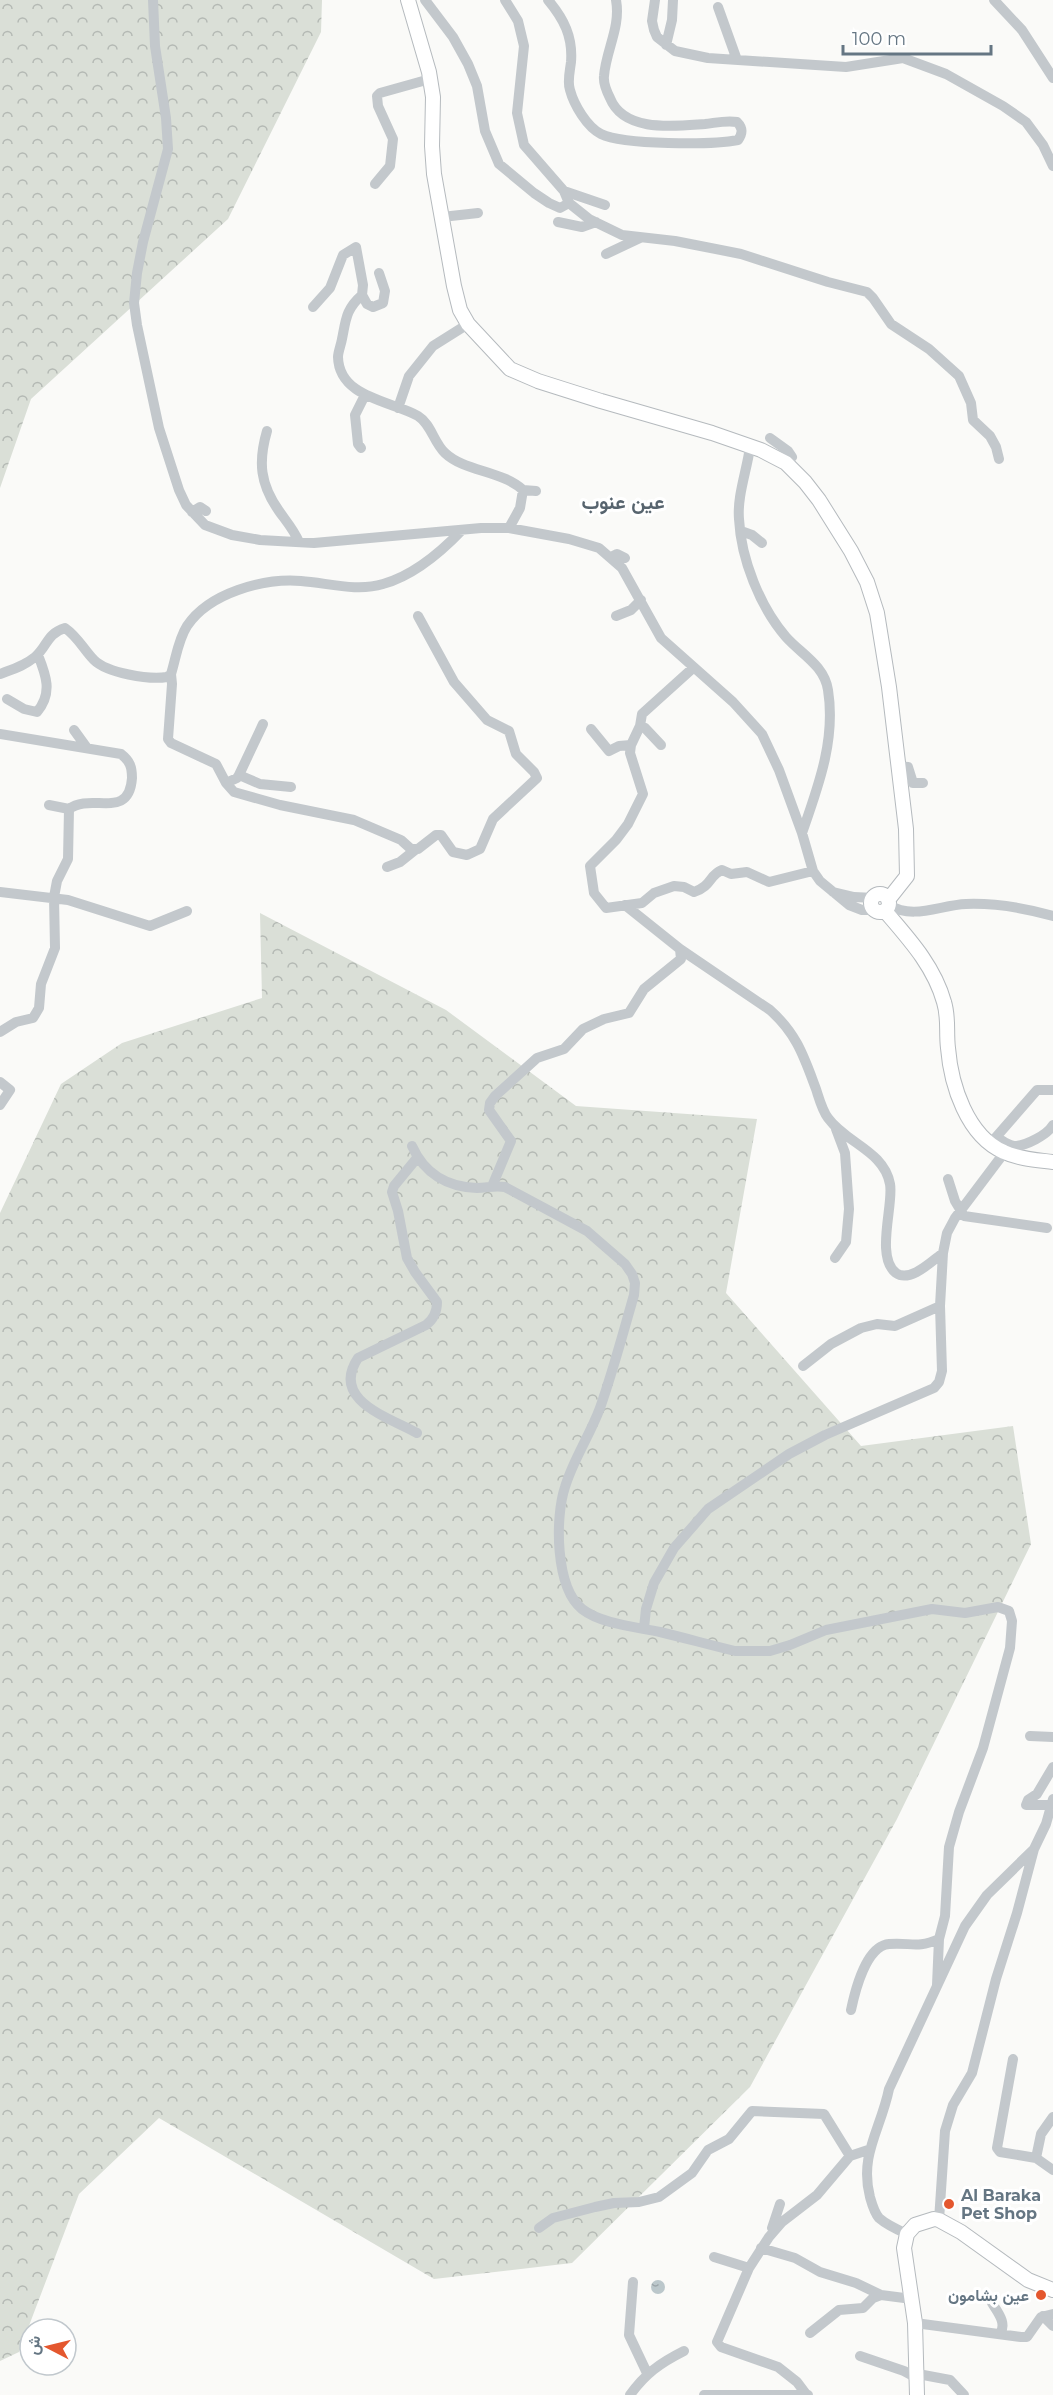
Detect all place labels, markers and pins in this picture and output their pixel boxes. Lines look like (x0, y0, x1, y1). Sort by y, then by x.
place label: Al Baraka Pet Shop (960, 2186, 1041, 2223)
marker: Al Baraka Pet Shop (942, 2197, 956, 2211)
place label: عين بشامون (948, 2286, 1029, 2306)
marker: عين بشامون (1034, 2288, 1048, 2302)

